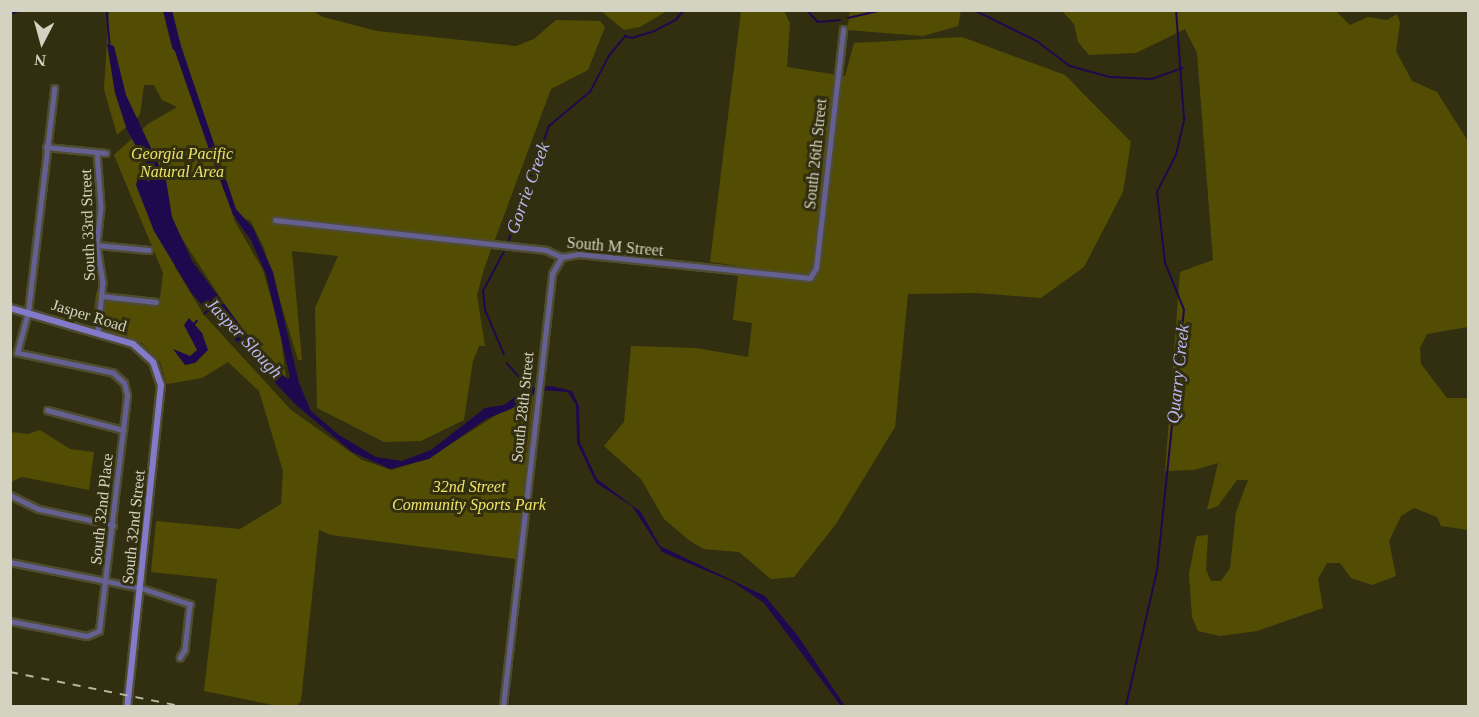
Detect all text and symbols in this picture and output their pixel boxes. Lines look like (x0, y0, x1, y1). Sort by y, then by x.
north arrow (12, 12, 72, 72)
text: N (33, 51, 47, 69)
street label: South 26th Street (801, 98, 831, 210)
water label: Gorrie Creek (501, 139, 555, 237)
park label: Georgia Pacific Natural Area (131, 144, 233, 182)
street label: South 33rd Street (76, 169, 100, 281)
street label: South M Street (566, 233, 664, 261)
water label: Jasper Slough (201, 293, 287, 383)
street label: Jasper Road (49, 295, 129, 337)
water label: Quarry Creek (1162, 323, 1194, 425)
street label: South 28th Street (508, 351, 538, 463)
street label: South 32nd Place (87, 452, 117, 566)
street label: South 32nd Street (118, 469, 150, 585)
park label: 32nd Street Community Sports Park (392, 477, 546, 515)

